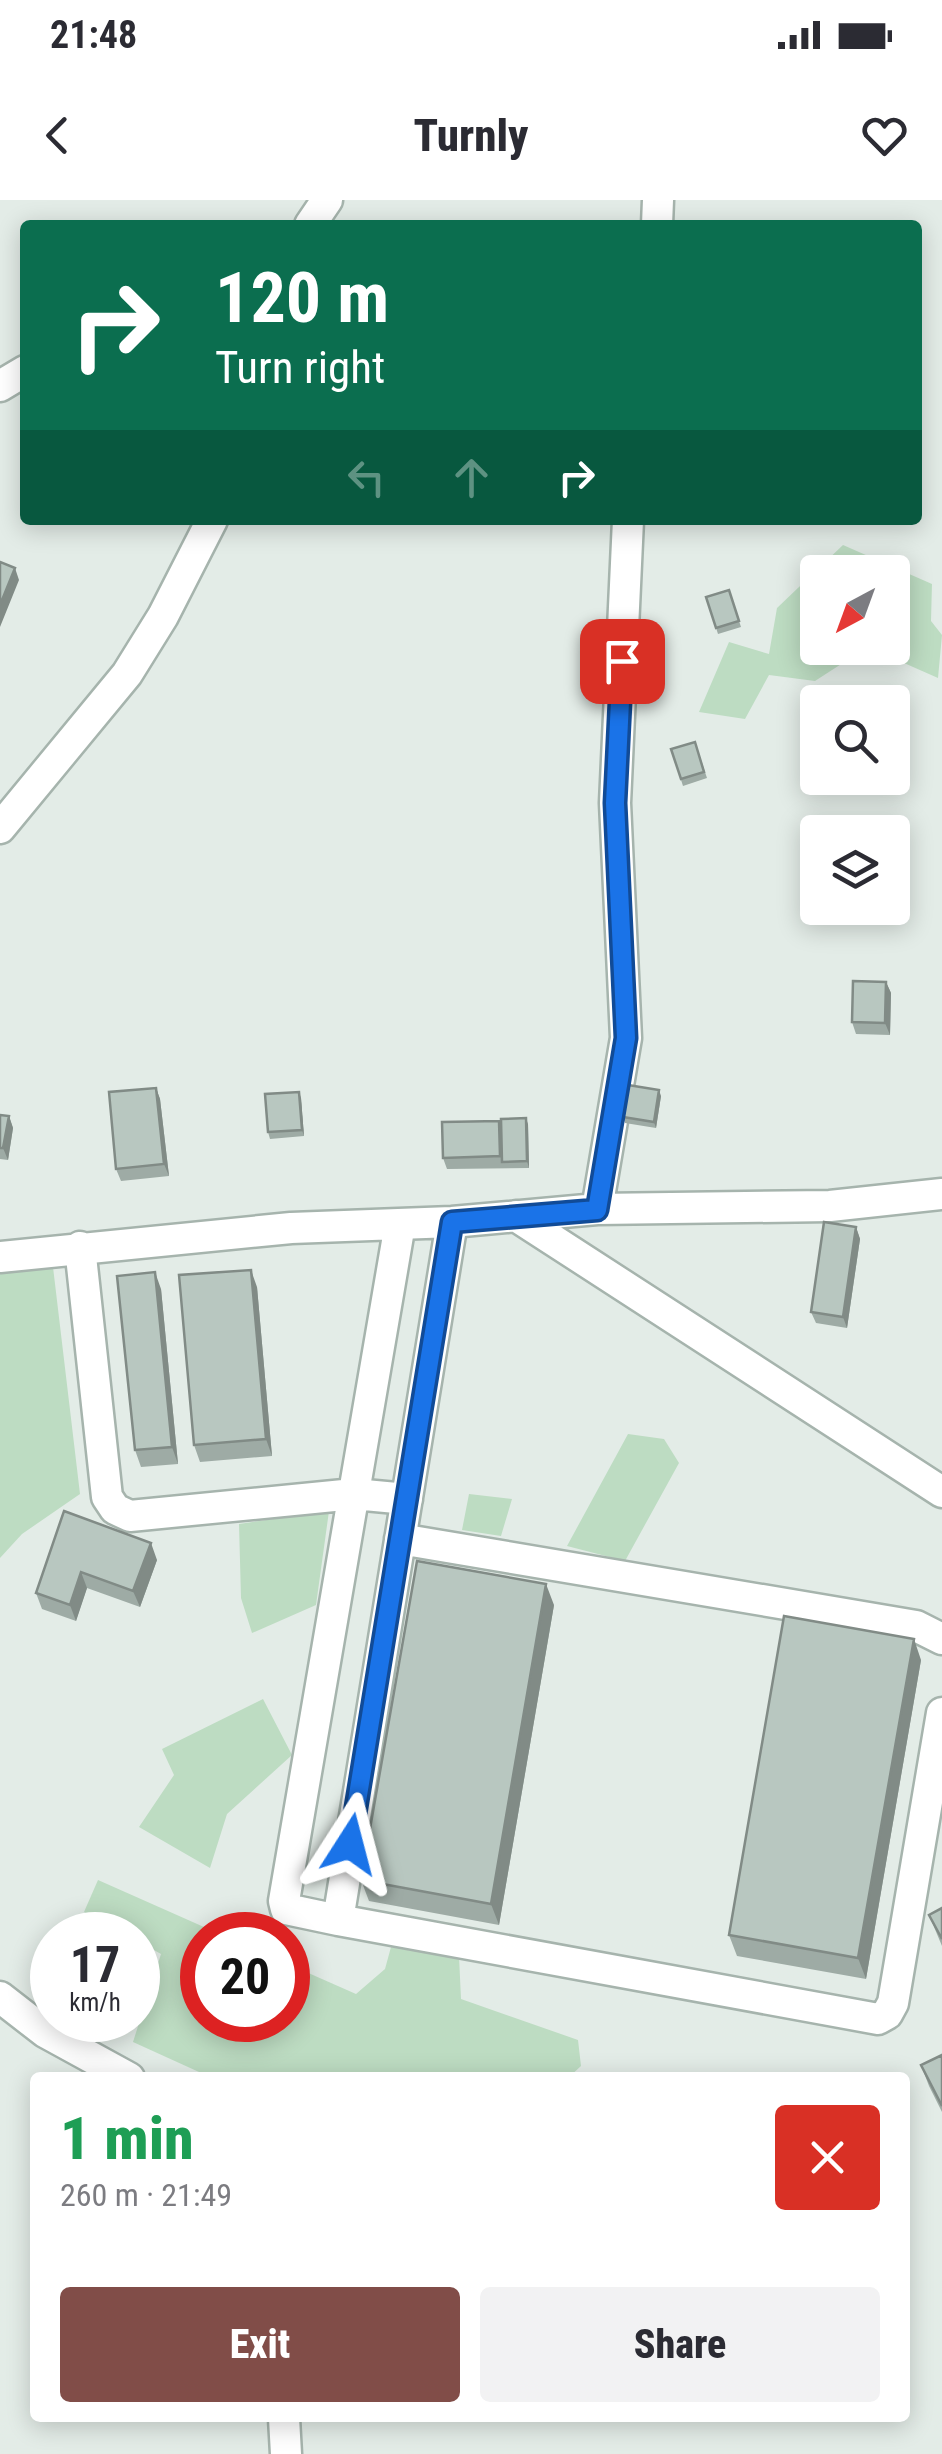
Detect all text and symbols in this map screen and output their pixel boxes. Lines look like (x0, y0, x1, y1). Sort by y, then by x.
text: 21:48 (50, 13, 137, 57)
icon: back (30, 108, 85, 163)
icon: heart (857, 108, 912, 163)
text: Turnly (414, 109, 528, 162)
text: 120 m (215, 257, 389, 339)
icon: right (50, 260, 180, 390)
text: Turn right (215, 341, 385, 394)
icon: left (339, 450, 394, 505)
icon: ahead (444, 450, 499, 505)
icon: right (549, 450, 604, 505)
north arrow (800, 555, 910, 665)
map controls (800, 555, 910, 925)
pin (580, 619, 665, 704)
icon: arrive (595, 634, 650, 689)
button: search (800, 685, 910, 795)
button: layers (800, 815, 910, 925)
position arrow (298, 1792, 402, 1896)
speed limit sign: 20 (180, 1912, 310, 2042)
text: 17 (70, 1936, 120, 1994)
text: km/h (69, 1988, 121, 2017)
text: 1 min (60, 2103, 194, 2174)
button: close (775, 2105, 880, 2210)
text: 260 m · 21:49 (60, 2176, 232, 2214)
button: Exit (60, 2287, 460, 2402)
button: Share (480, 2287, 880, 2402)

